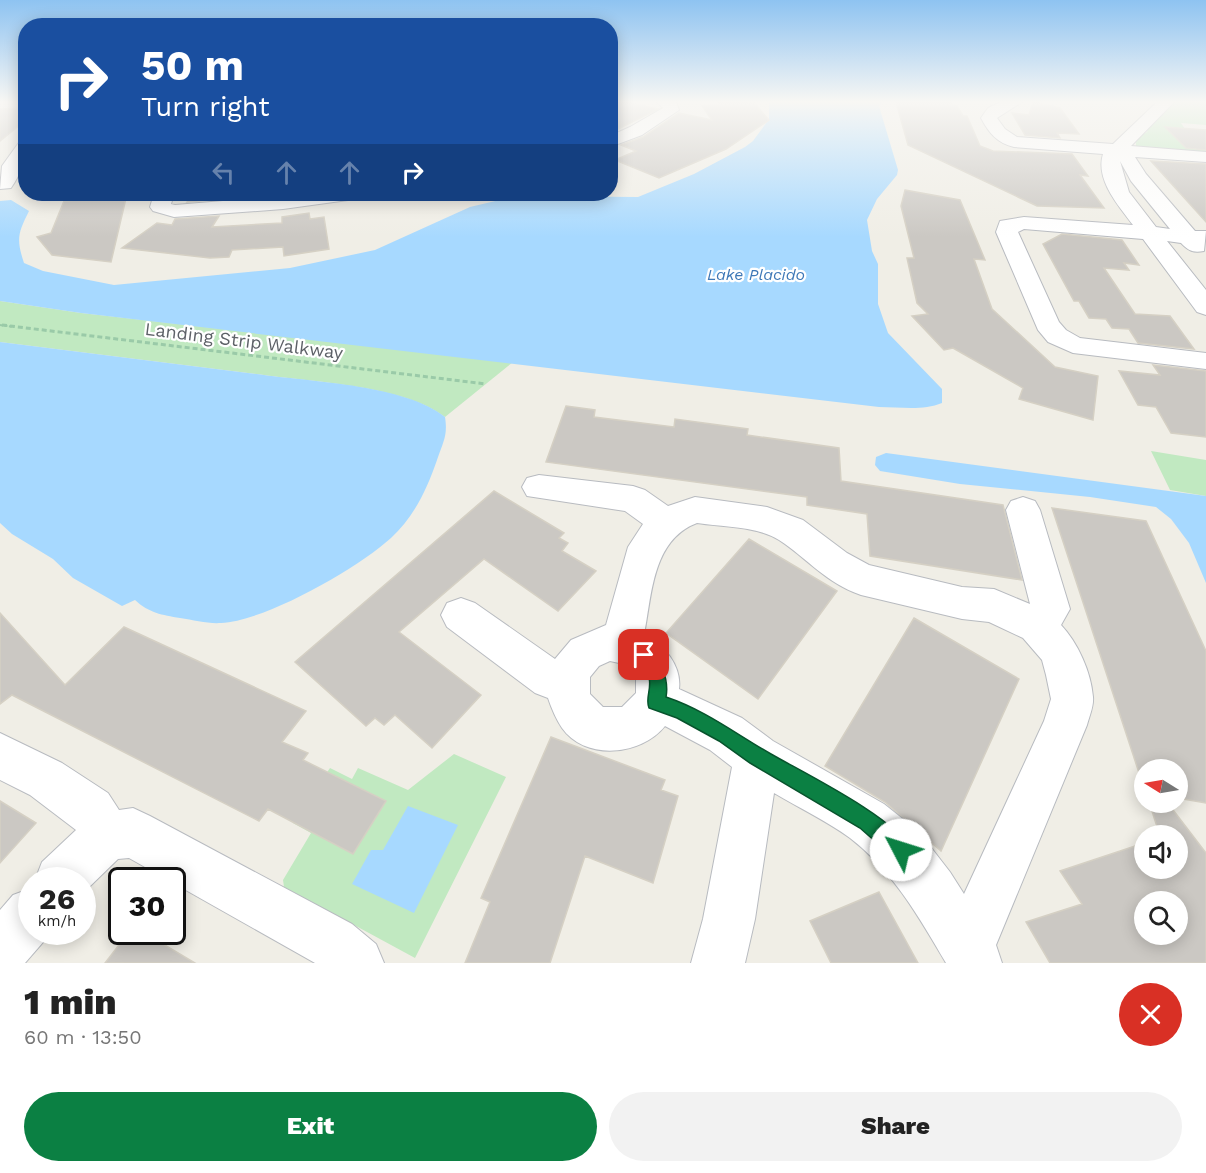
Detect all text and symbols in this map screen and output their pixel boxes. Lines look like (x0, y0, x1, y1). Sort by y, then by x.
text: 50 m (141, 41, 244, 90)
icon: right (42, 42, 120, 120)
text: Turn right (141, 91, 270, 123)
icon: left (207, 156, 240, 189)
icon: ahead (270, 156, 303, 189)
icon: ahead (333, 156, 366, 189)
icon: right (396, 156, 429, 189)
water label: Lake Placido (707, 265, 805, 284)
street label: Landing Strip Walkway (144, 318, 345, 363)
pin (618, 629, 669, 680)
icon: arrive (627, 638, 660, 671)
north arrow (1134, 759, 1188, 813)
map controls (1134, 759, 1188, 945)
position arrow (869, 818, 933, 882)
button: sound (1134, 825, 1188, 879)
speed limit sign: 30 (108, 867, 186, 945)
text: 26 (39, 881, 75, 916)
button: search (1134, 891, 1188, 945)
text: km/h (38, 912, 76, 930)
text: 1 min (24, 981, 117, 1023)
button: close (1119, 983, 1182, 1046)
text: 60 m · 13:50 (24, 1025, 142, 1049)
button: Exit (24, 1092, 597, 1161)
button: Share (609, 1092, 1182, 1161)

